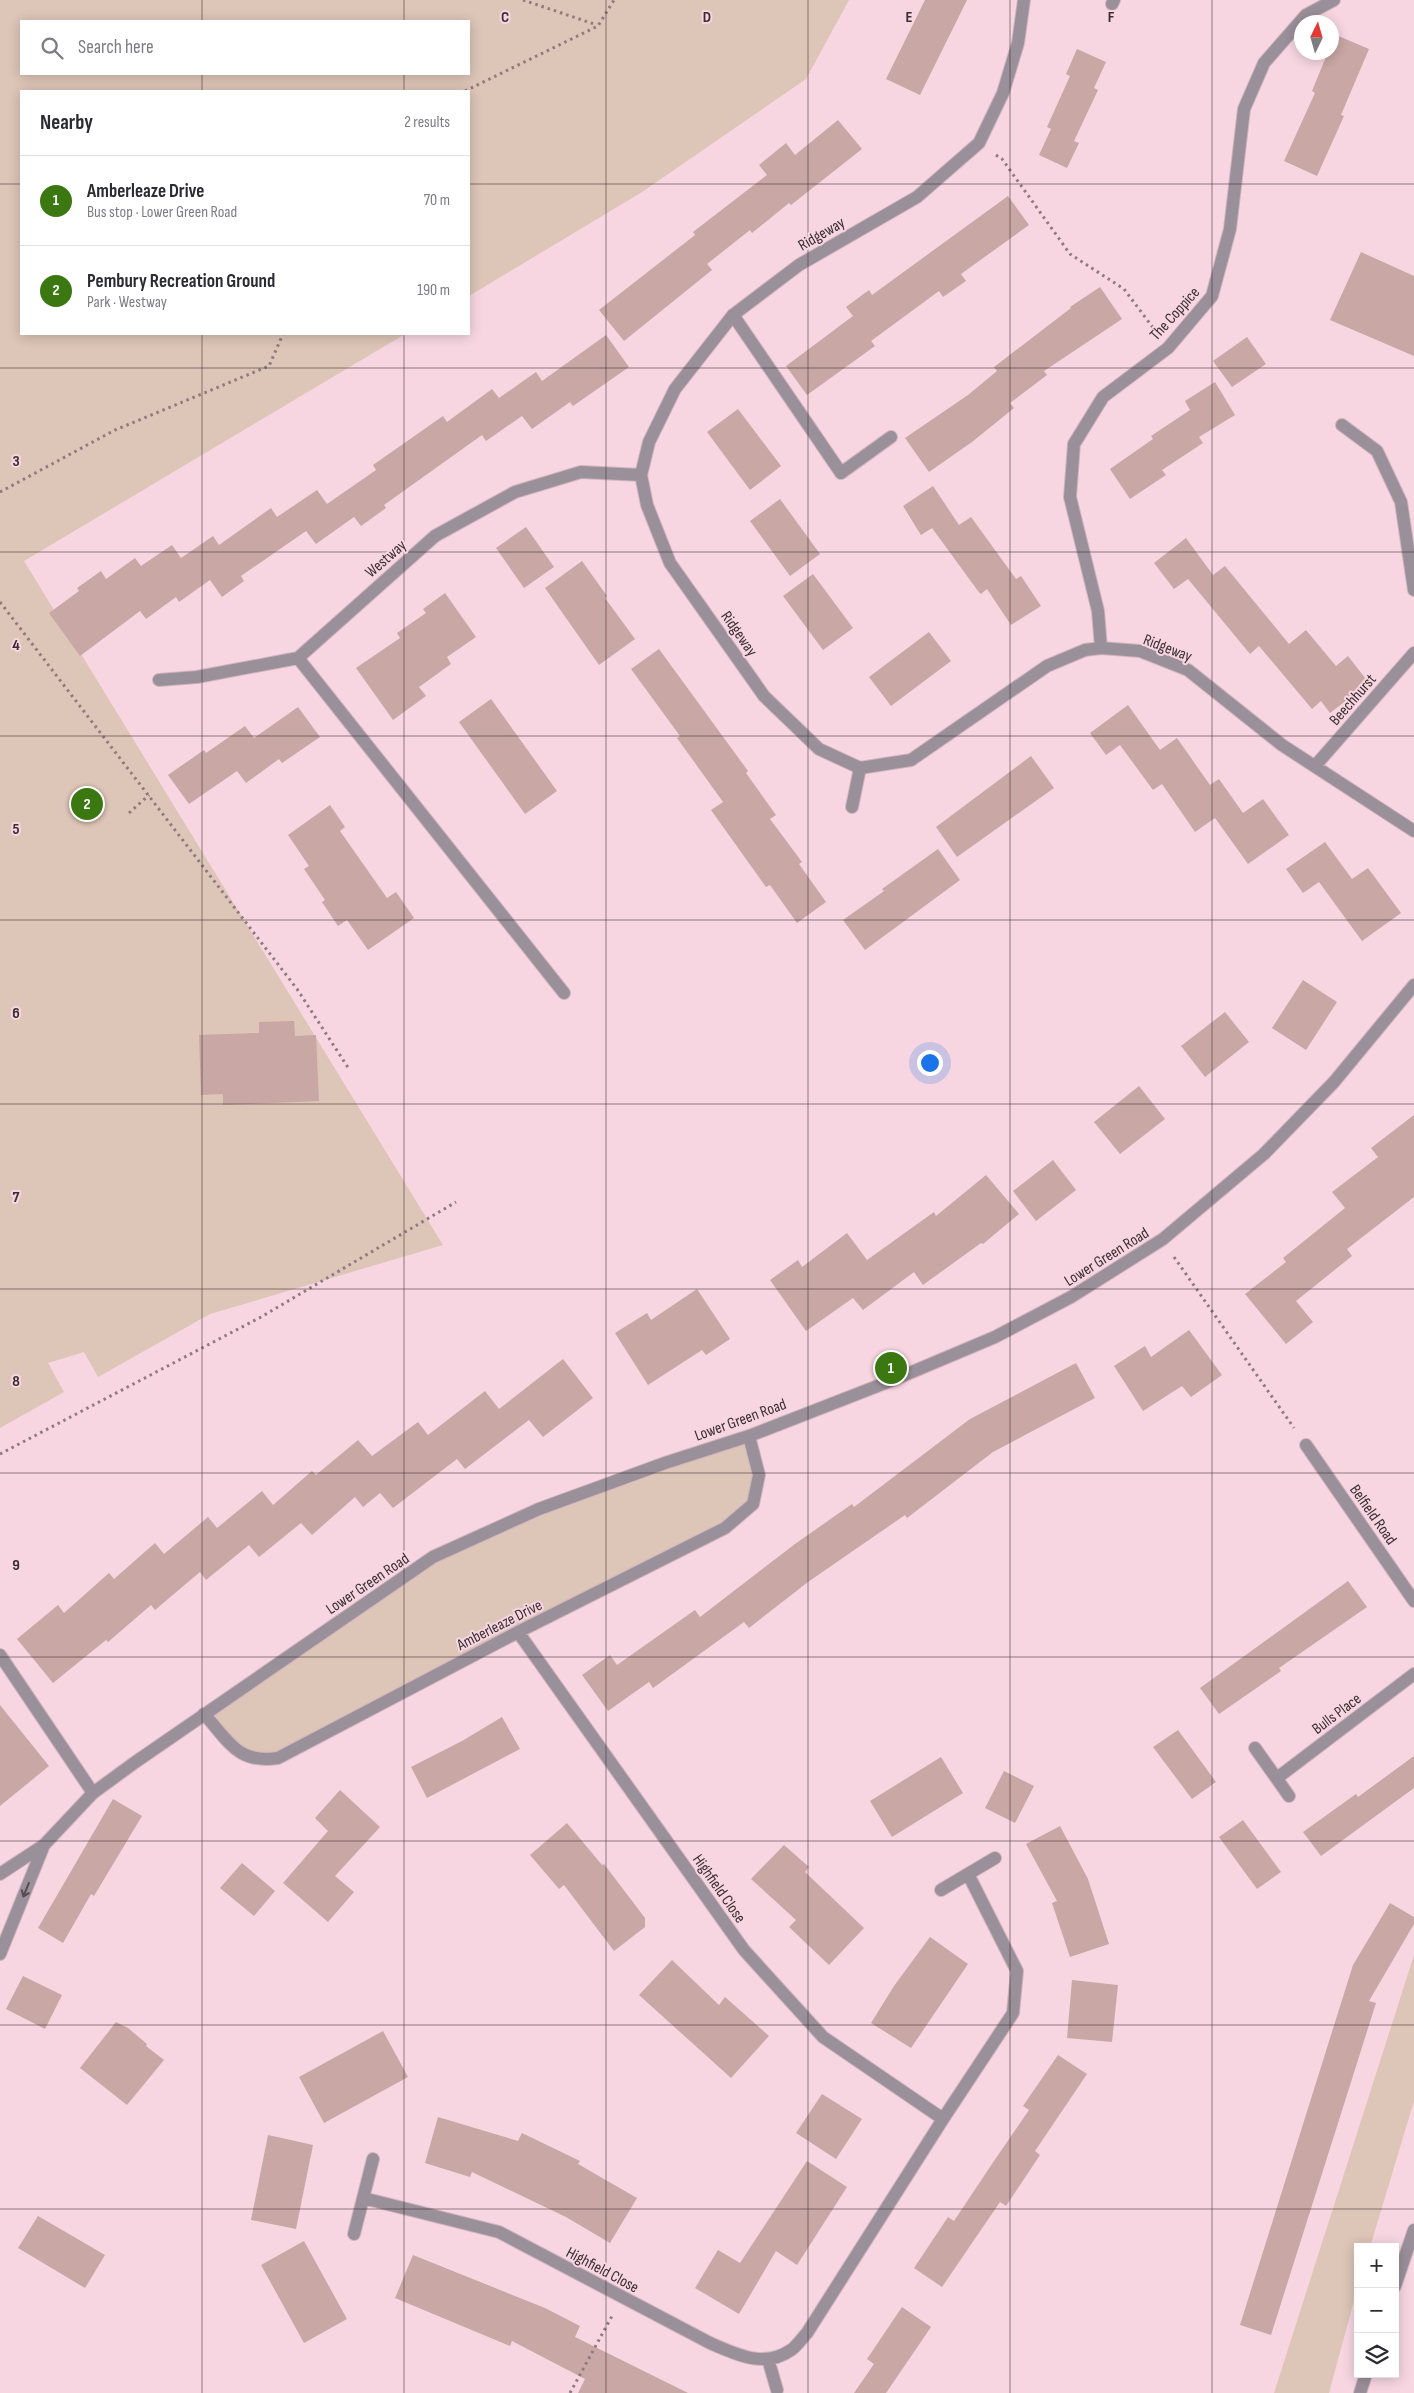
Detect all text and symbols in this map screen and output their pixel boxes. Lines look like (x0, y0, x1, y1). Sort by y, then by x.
text: C (501, 8, 509, 27)
text: D (703, 8, 711, 27)
text: E (906, 8, 913, 27)
text: F (1108, 8, 1115, 27)
north arrow (1294, 15, 1339, 60)
search box (20, 20, 470, 75)
icon: search (38, 34, 66, 62)
text: Search here (78, 36, 154, 59)
text: Nearby (40, 110, 93, 135)
text: 2 results (404, 113, 450, 132)
text: Amberleaze Drive (87, 180, 204, 203)
text: 1 (53, 191, 59, 210)
text: 70 m (424, 191, 450, 210)
text: Bus stop · Lower Green Road (87, 203, 237, 222)
street label: Ridgeway (795, 213, 848, 255)
text: Pembury Recreation Ground (87, 270, 275, 293)
text: 2 (52, 281, 60, 300)
text: 190 m (417, 281, 450, 300)
street label: The Coppice (1146, 283, 1204, 345)
text: Park · Westway (87, 293, 167, 312)
text: 3 (12, 452, 20, 471)
street label: Westway (362, 536, 410, 582)
street label: Ridgeway (716, 608, 761, 660)
street label: Ridgeway (1140, 630, 1195, 666)
text: 4 (12, 636, 20, 655)
street label: Beechhurst (1326, 670, 1381, 730)
pin: 2 (71, 785, 103, 823)
text: 5 (12, 820, 20, 839)
text: 6 (12, 1004, 20, 1023)
your location (917, 1050, 943, 1076)
text: 7 (13, 1188, 20, 1207)
street label: Lower Green Road (1061, 1224, 1153, 1291)
pin: 1 (875, 1349, 907, 1387)
text: 8 (12, 1372, 20, 1391)
street label: Lower Green Road (692, 1395, 789, 1446)
street label: Belfield Road (1345, 1481, 1400, 1548)
street label: Lower Green Road (323, 1550, 413, 1619)
text: 9 (12, 1556, 20, 1575)
street label: Amberleaze Drive (453, 1596, 545, 1655)
street label: Bulls Place (1309, 1690, 1365, 1739)
street label: Highfield Close (688, 1851, 749, 1927)
one-way arrow (21, 1882, 30, 1897)
street label: Highfield Close (563, 2243, 642, 2297)
map controls (1354, 2243, 1399, 2378)
button: + (1354, 2243, 1399, 2288)
button: − (1354, 2288, 1399, 2333)
button: layers (1354, 2333, 1399, 2378)

